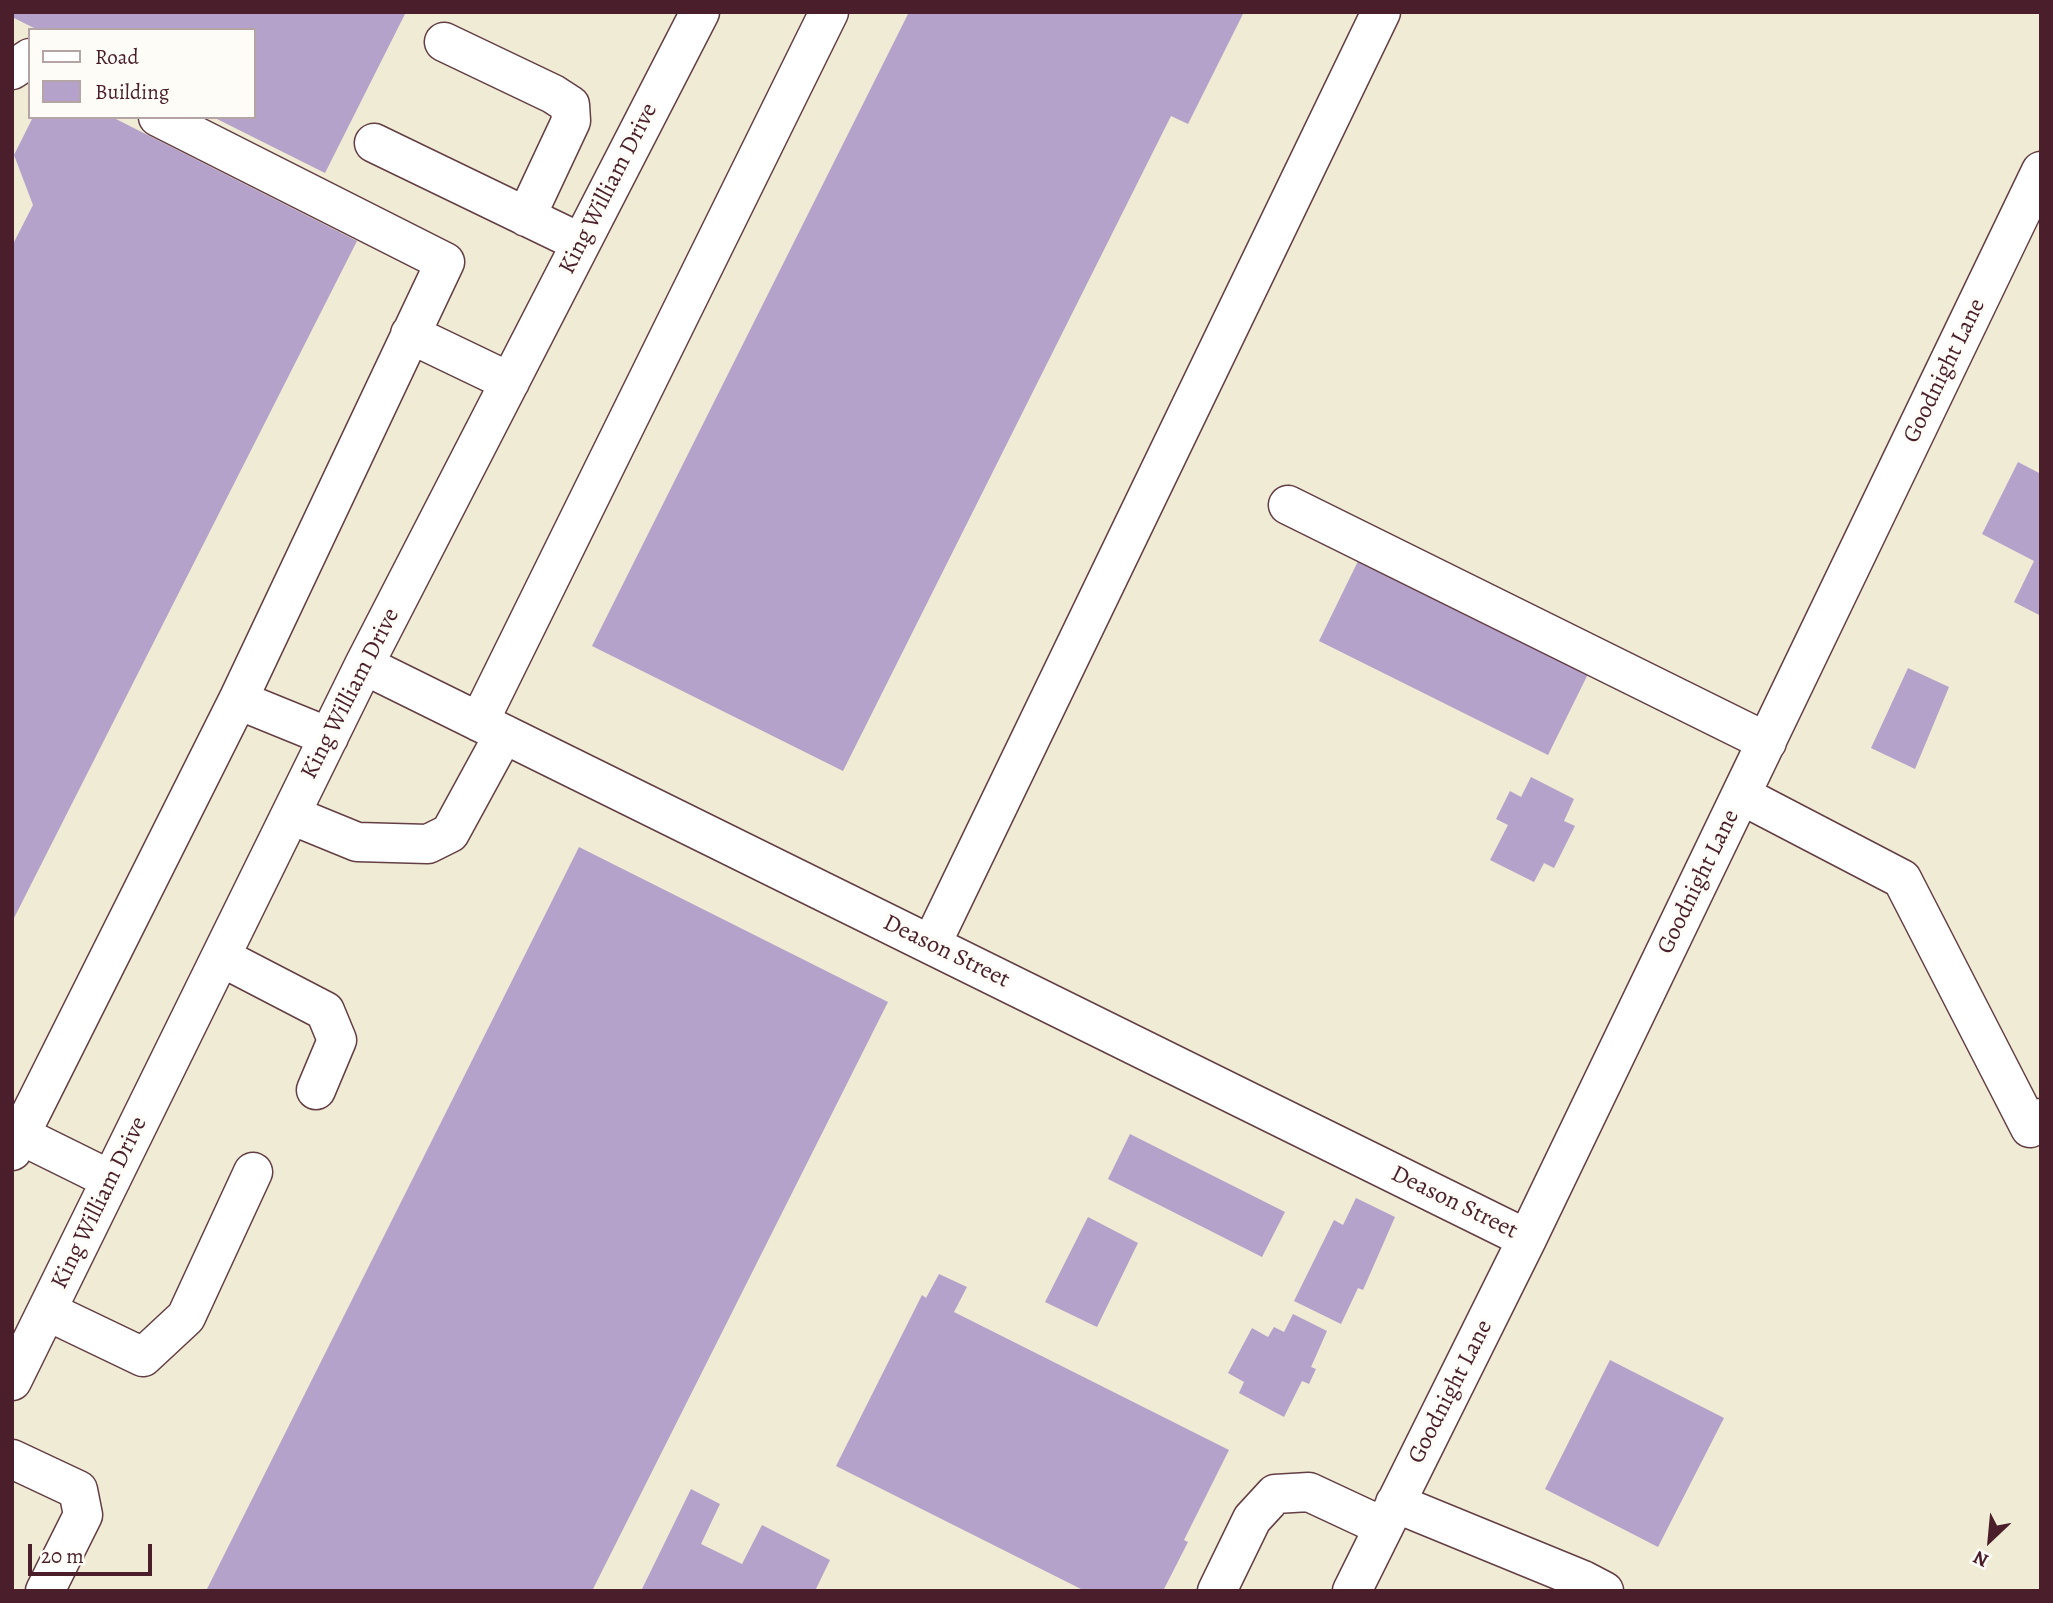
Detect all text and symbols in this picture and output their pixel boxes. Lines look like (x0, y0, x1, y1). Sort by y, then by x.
legend (28, 28, 256, 119)
text: Road (95, 43, 139, 71)
text: Building (95, 78, 169, 106)
street label: King William Drive (553, 99, 665, 279)
street label: Goodnight Lane (1898, 294, 1992, 448)
street label: King William Drive (295, 604, 407, 784)
street label: Goodnight Lane (1652, 805, 1746, 959)
street label: Deason Street (878, 909, 1014, 995)
street label: King William Drive (46, 1112, 154, 1294)
street label: Deason Street (1386, 1160, 1522, 1246)
street label: Goodnight Lane (1403, 1316, 1499, 1468)
north arrow (1955, 1505, 2025, 1575)
scale bar (32, 1530, 156, 1574)
text: 20 m (41, 1542, 84, 1570)
text: N (1969, 1544, 1993, 1574)

